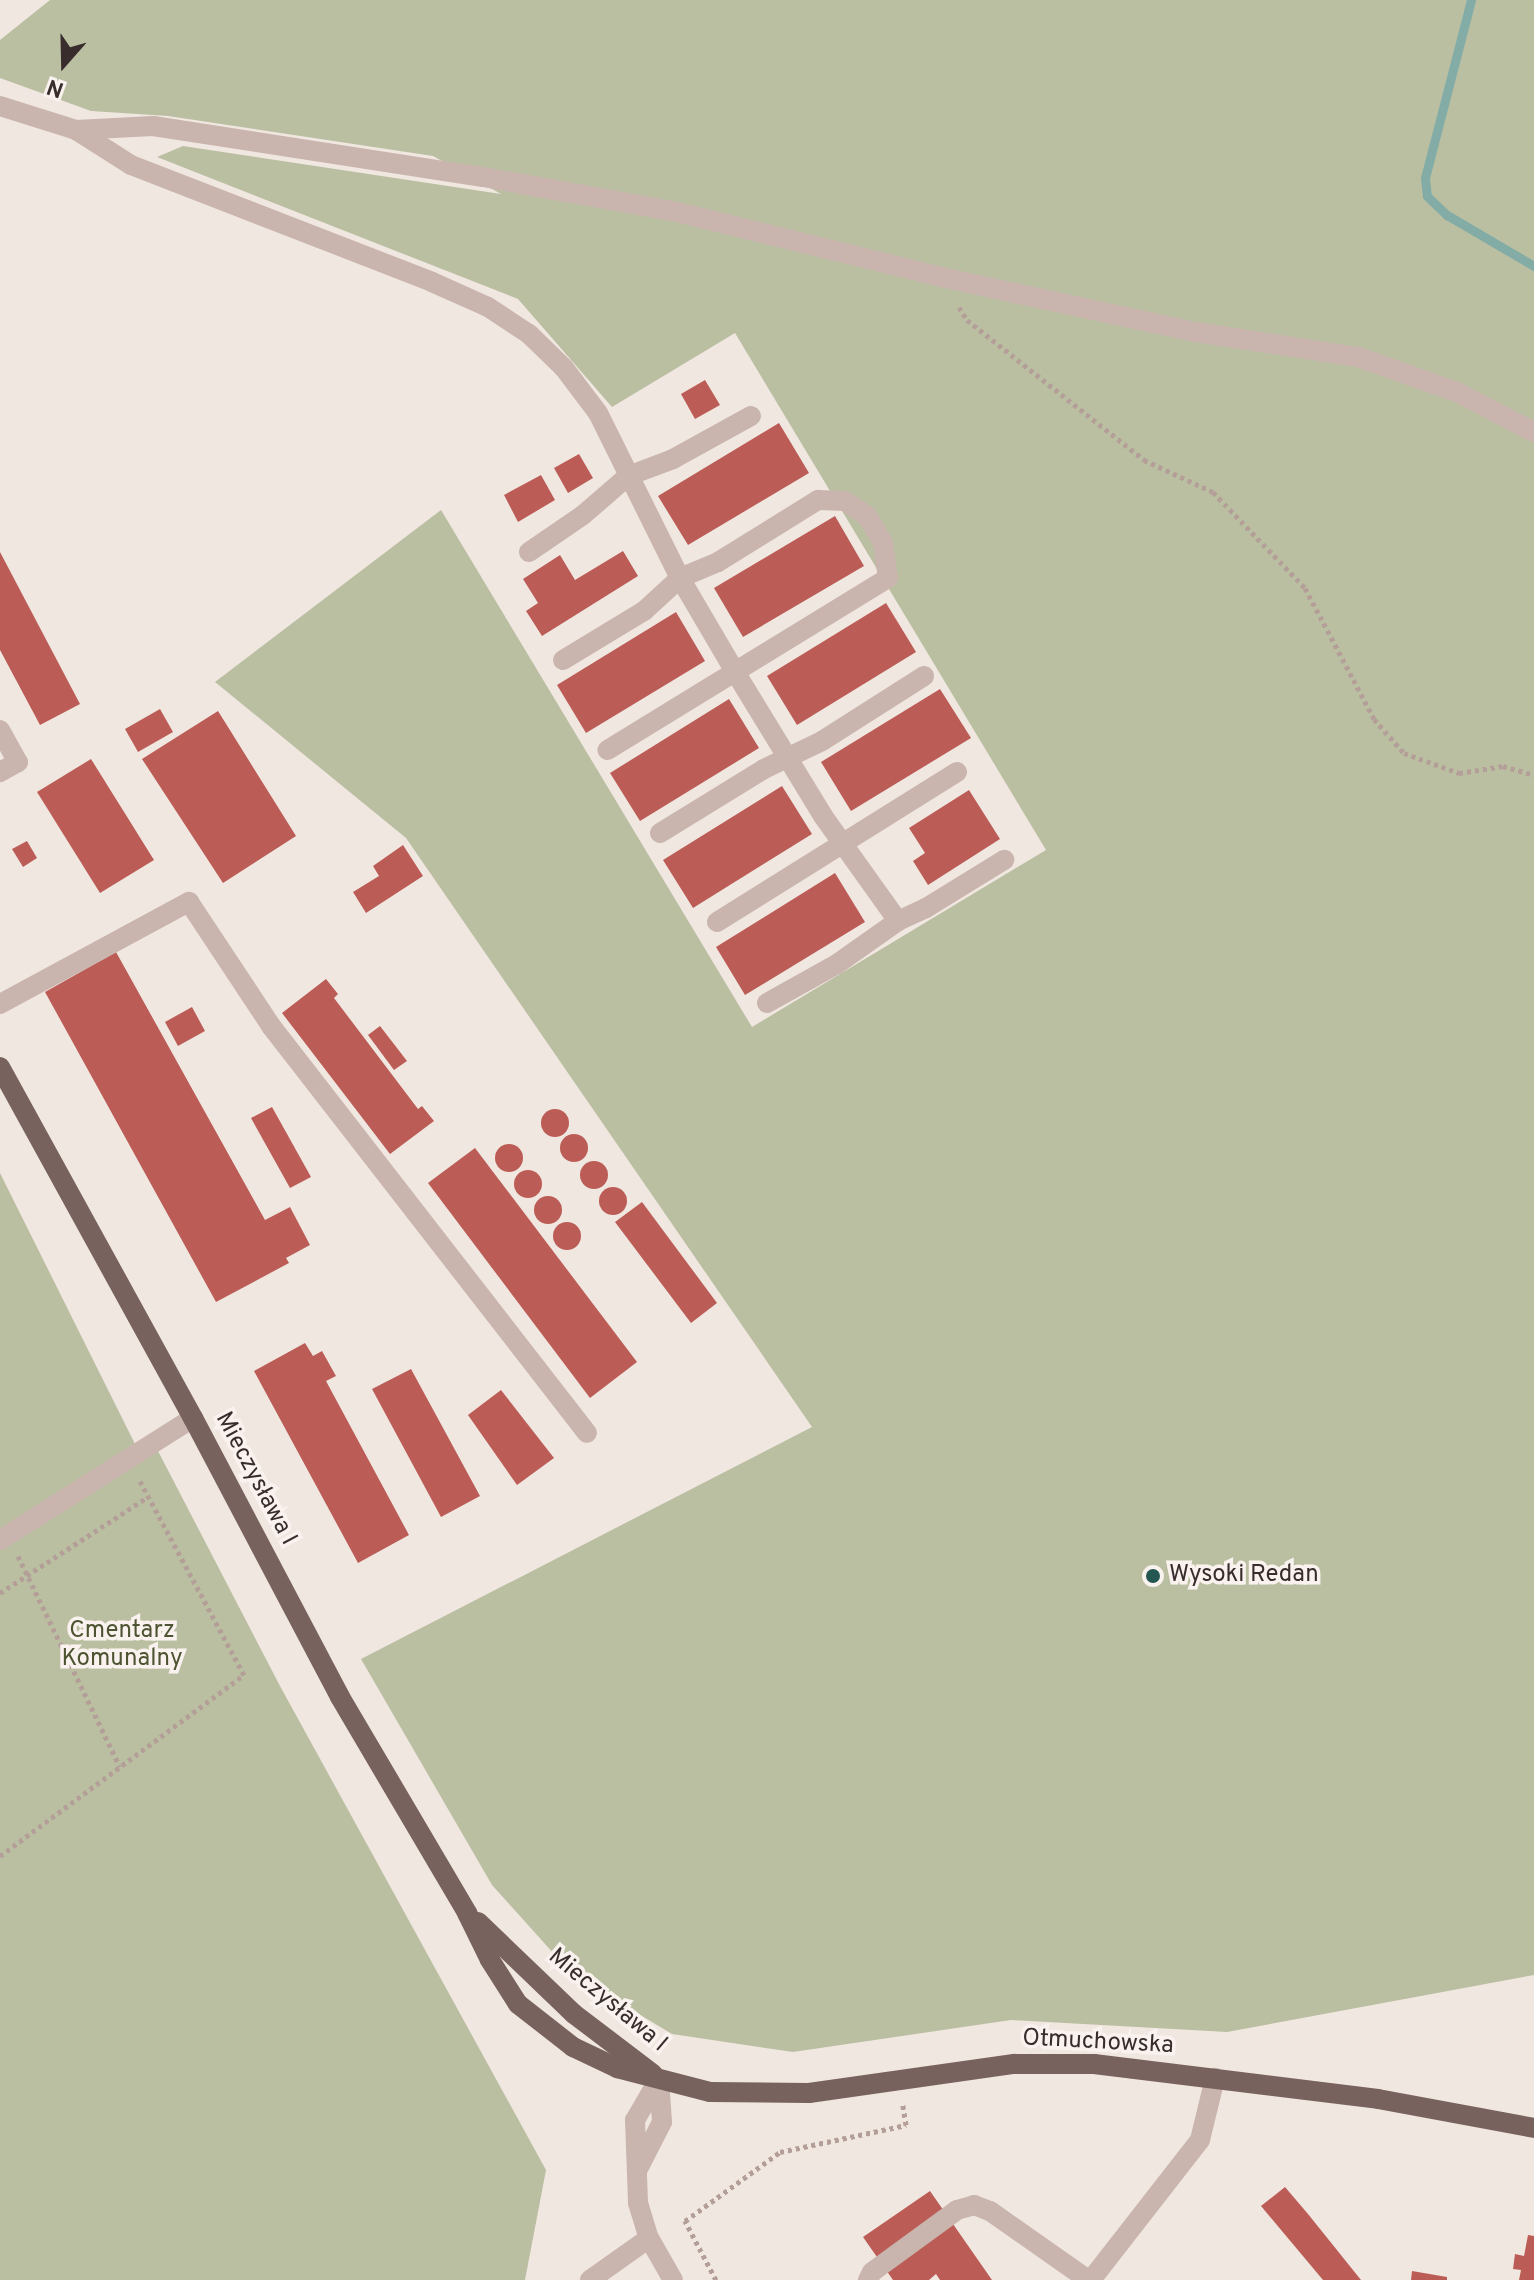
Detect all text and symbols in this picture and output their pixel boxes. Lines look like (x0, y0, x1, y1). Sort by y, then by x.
north arrow (24, 24, 104, 104)
text: N (44, 72, 68, 102)
street label: Mieczysława I (208, 1408, 302, 1550)
place label: Wysoki Redan (1169, 1562, 1319, 1590)
marker: Wysoki Redan (1144, 1567, 1162, 1585)
park label: Cmentarz Komunalny (61, 1618, 183, 1674)
street label: Mieczysława I (542, 1943, 672, 2059)
street label: Otmuchowska (1022, 2025, 1174, 2061)

